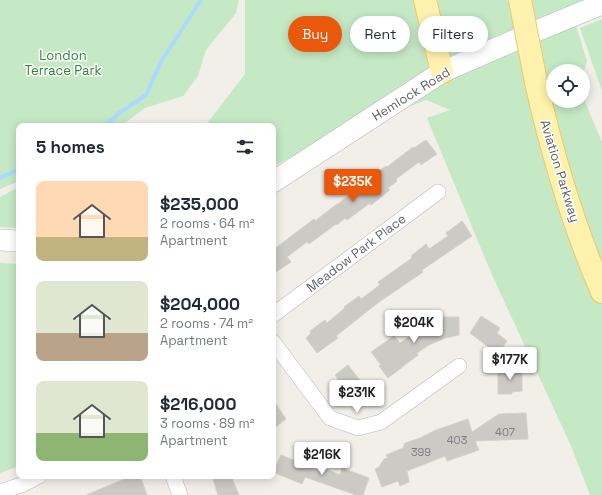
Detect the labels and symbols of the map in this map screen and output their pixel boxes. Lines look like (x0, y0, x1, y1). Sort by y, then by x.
park label: London Terrace Park (25, 47, 101, 79)
street label: Hemlock Road (369, 63, 453, 125)
street label: Aviation Parkway (536, 118, 584, 224)
pin: $235K (325, 169, 381, 203)
street label: Meadow Park Place (303, 210, 409, 296)
pin: $204K (386, 310, 442, 344)
pin: $177K (482, 347, 538, 381)
pin: $231K (329, 380, 385, 414)
house number: 407 (495, 425, 515, 439)
house number: 403 (447, 433, 468, 447)
pin: $216K (294, 442, 350, 476)
house number: 399 (411, 445, 431, 459)

